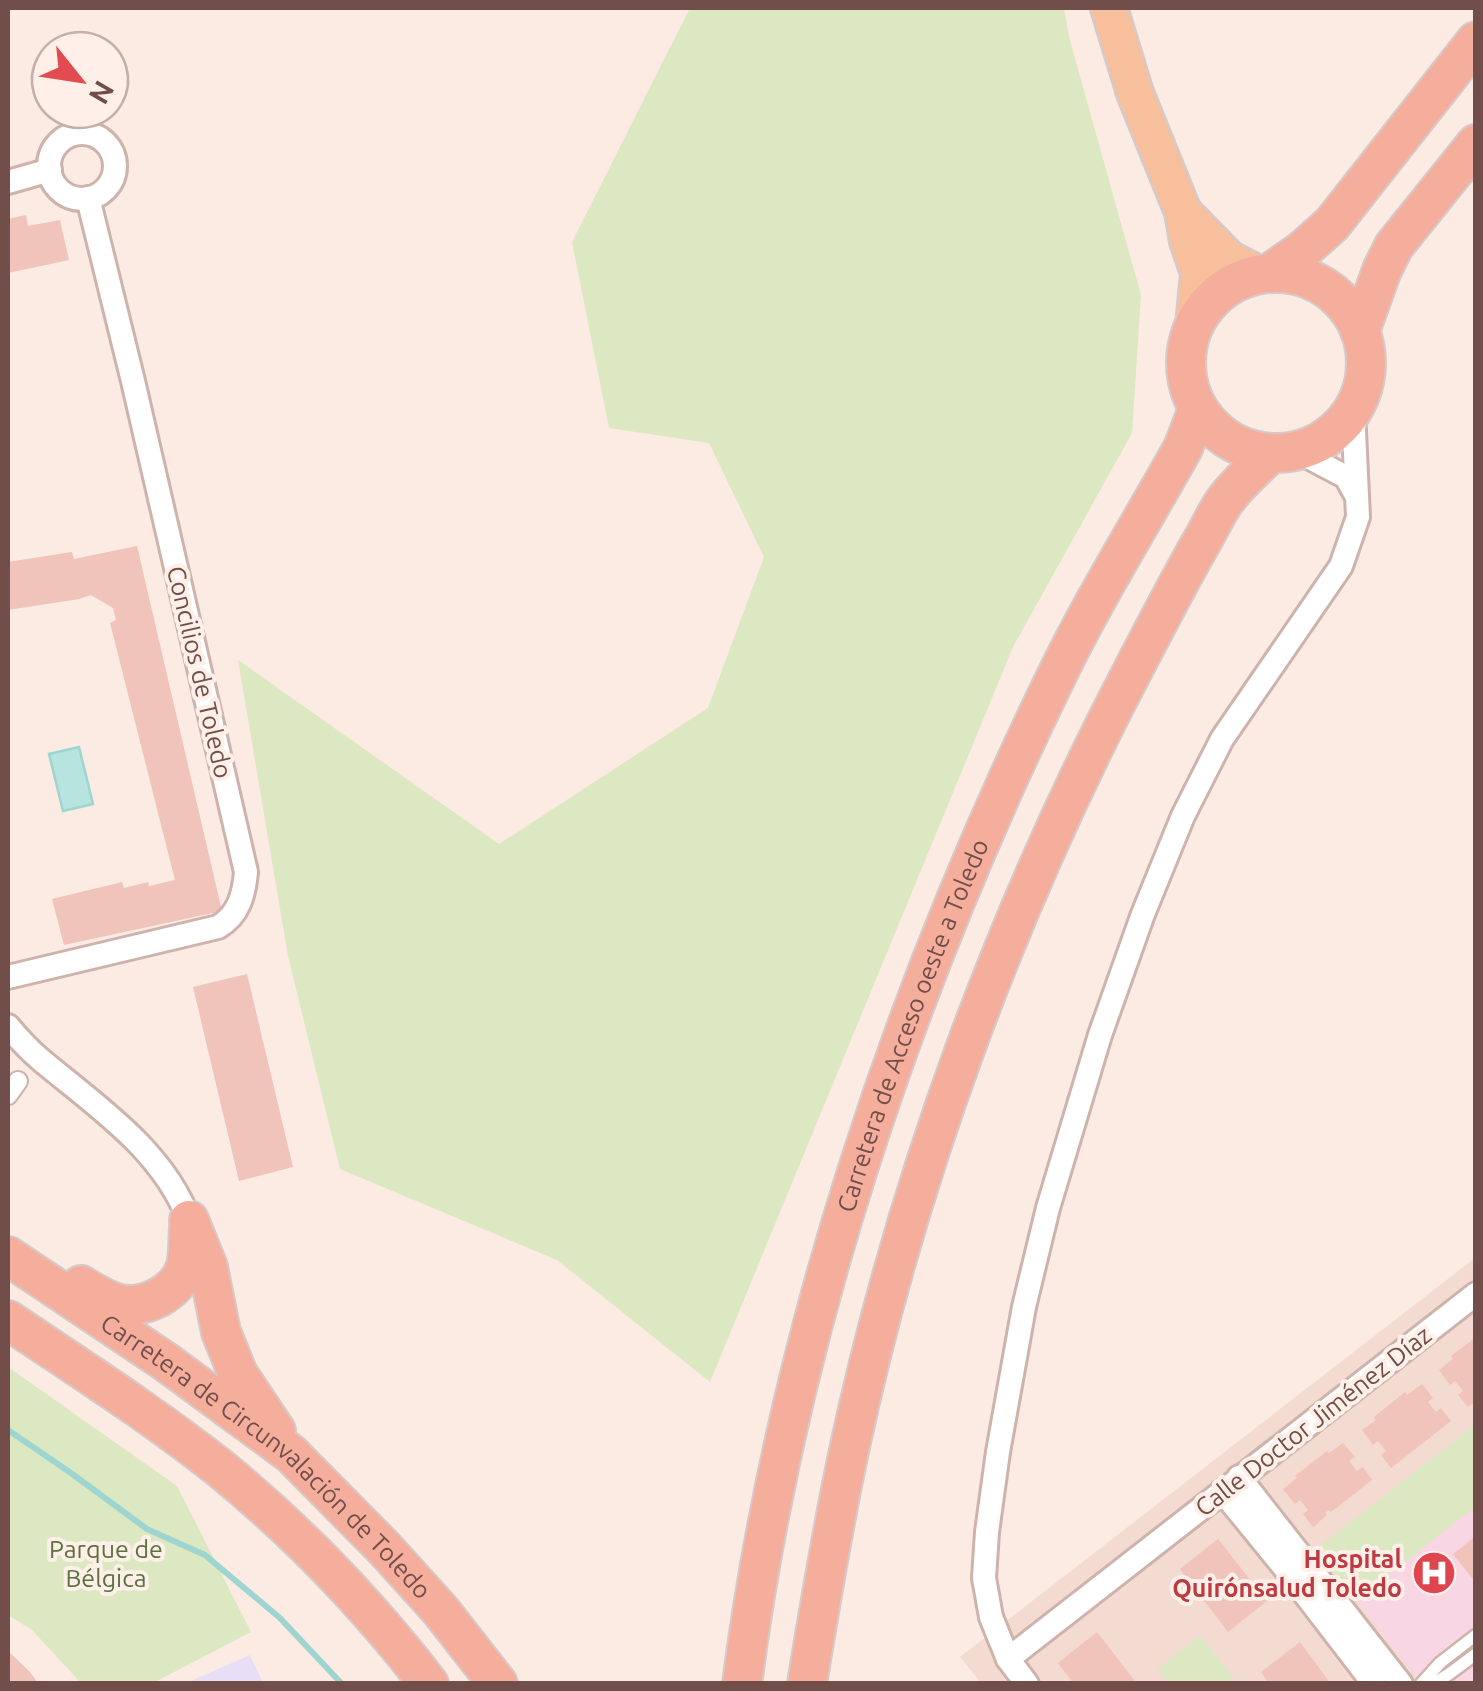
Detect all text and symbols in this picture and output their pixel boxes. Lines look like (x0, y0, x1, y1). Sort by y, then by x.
north arrow (30, 30, 130, 130)
text: N (83, 76, 121, 110)
street label: Concilios de Toledo (162, 563, 238, 781)
street label: Carretera de Acceso oeste a Toledo (831, 835, 994, 1215)
street label: Carretera de Circunvalación de Toledo (96, 1308, 437, 1604)
street label: Calle Doctor Jiménez Díaz (1190, 1320, 1436, 1522)
park label: Parque de Bélgica (49, 1535, 163, 1592)
place label: Hospital Quirónsalud Toledo (1172, 1545, 1402, 1602)
hospital icon: Hospital Quirónsalud Toledo (1411, 1550, 1457, 1596)

